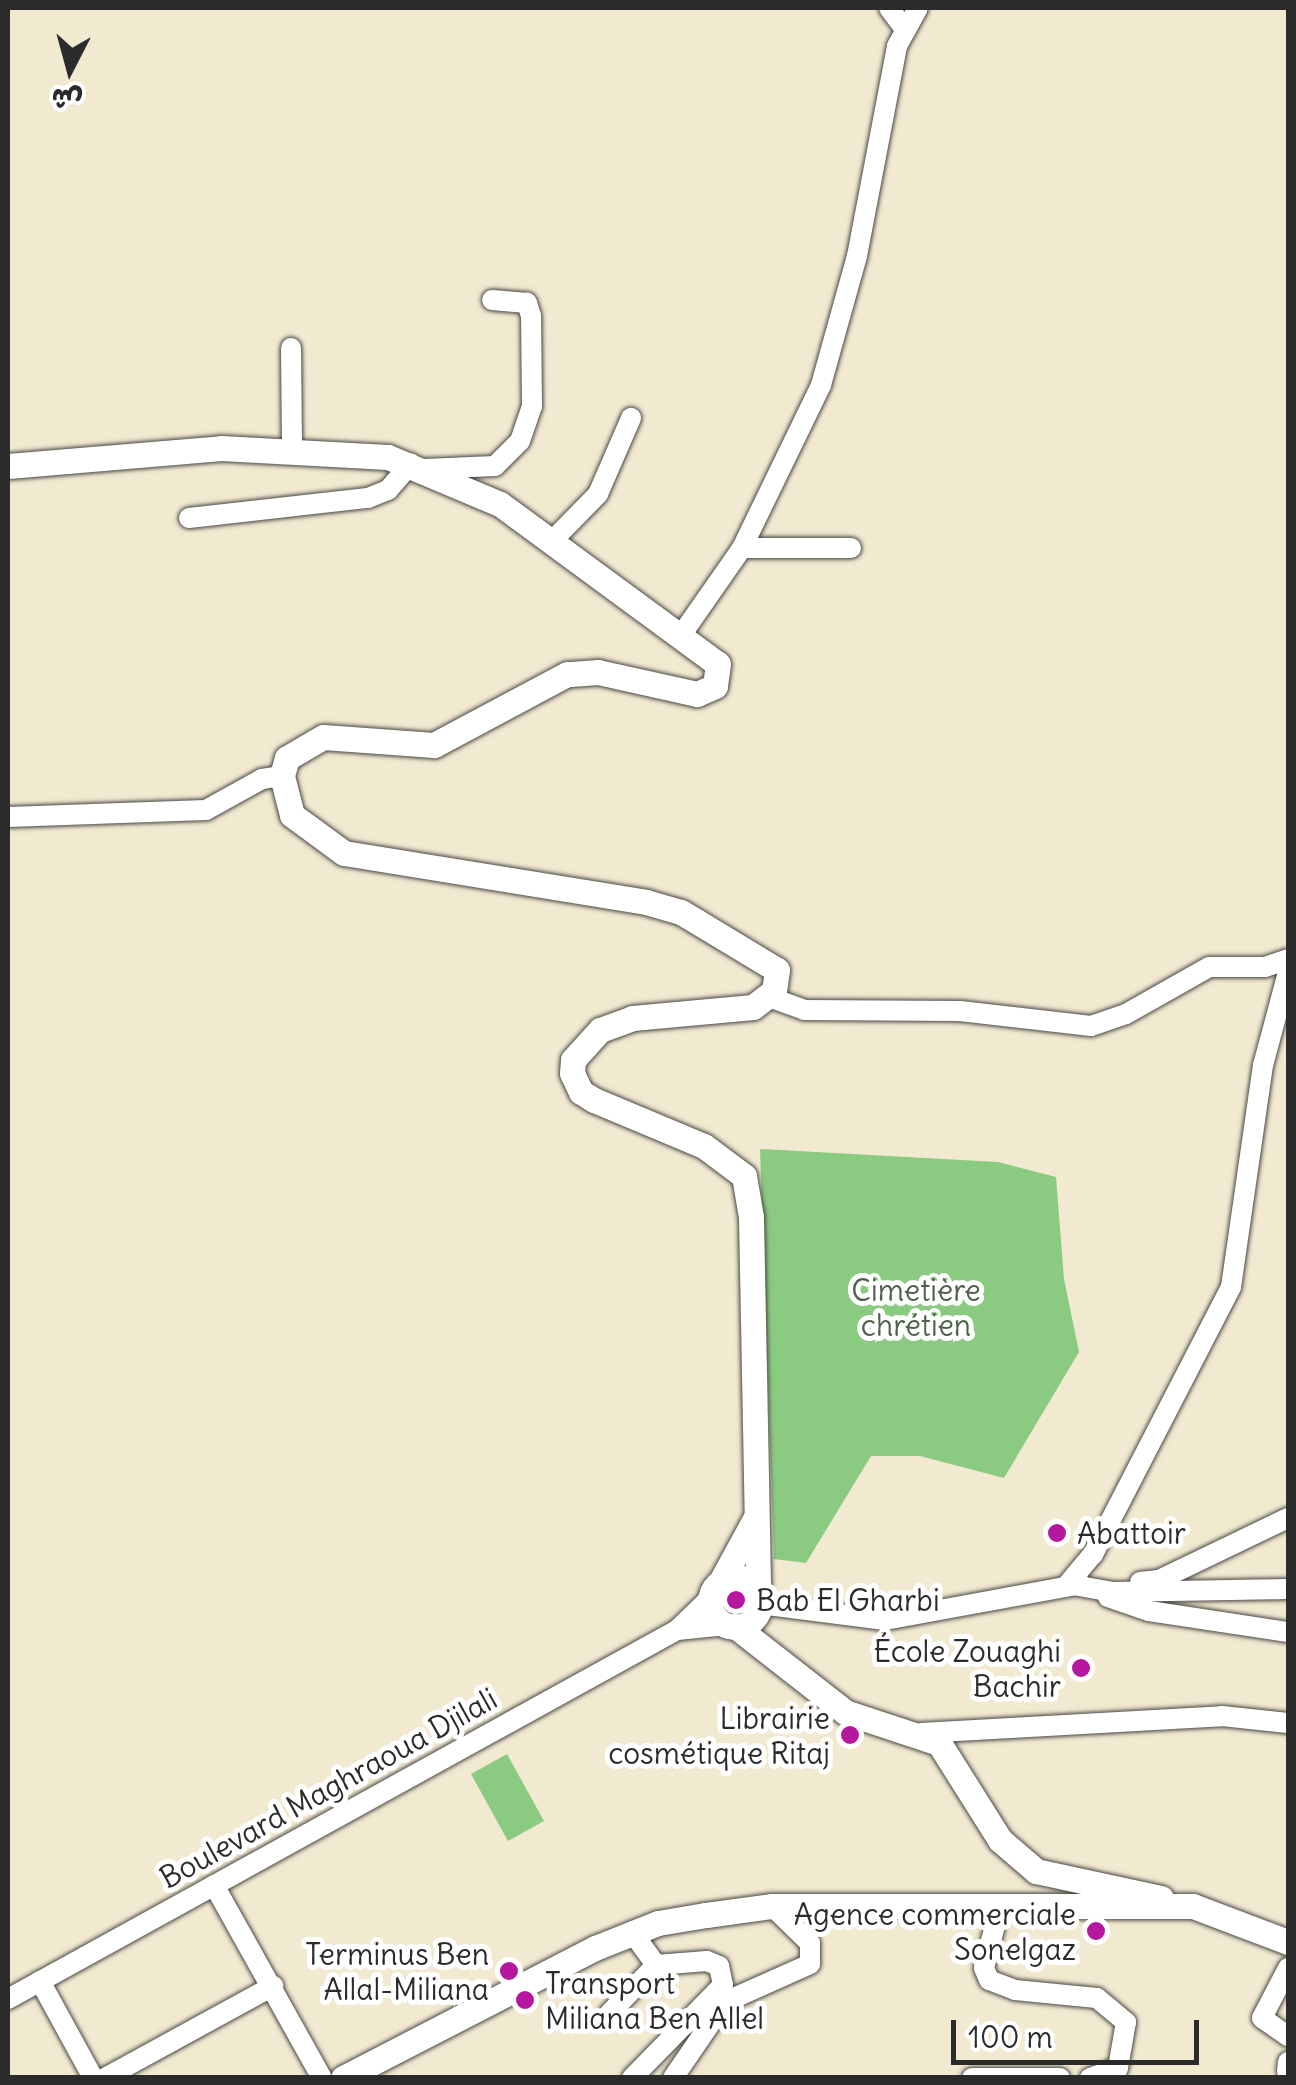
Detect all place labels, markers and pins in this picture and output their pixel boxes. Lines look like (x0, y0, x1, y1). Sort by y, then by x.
place label: Abattoir (1077, 1515, 1186, 1551)
marker: Abattoir (1046, 1522, 1068, 1544)
place label: Bab El Gharbi (756, 1582, 940, 1618)
marker: Bab El Gharbi (725, 1589, 747, 1611)
place label: École Zouaghi Bachir (874, 1633, 1061, 1704)
marker: École Zouaghi Bachir (1070, 1657, 1092, 1679)
place label: Librairie cosmétique Ritaj (608, 1700, 830, 1770)
marker: Librairie cosmétique Ritaj (839, 1724, 861, 1746)
place label: Agence commerciale Sonelgaz (794, 1896, 1076, 1966)
marker: Agence commerciale Sonelgaz (1085, 1920, 1107, 1942)
place label: Terminus Ben Allal-Miliana (305, 1936, 489, 2006)
marker: Terminus Ben Allal-Miliana (498, 1960, 520, 1982)
place label: Transport Miliana Ben Allel (545, 1965, 764, 2036)
marker: Transport Miliana Ben Allel (514, 1989, 536, 2011)

